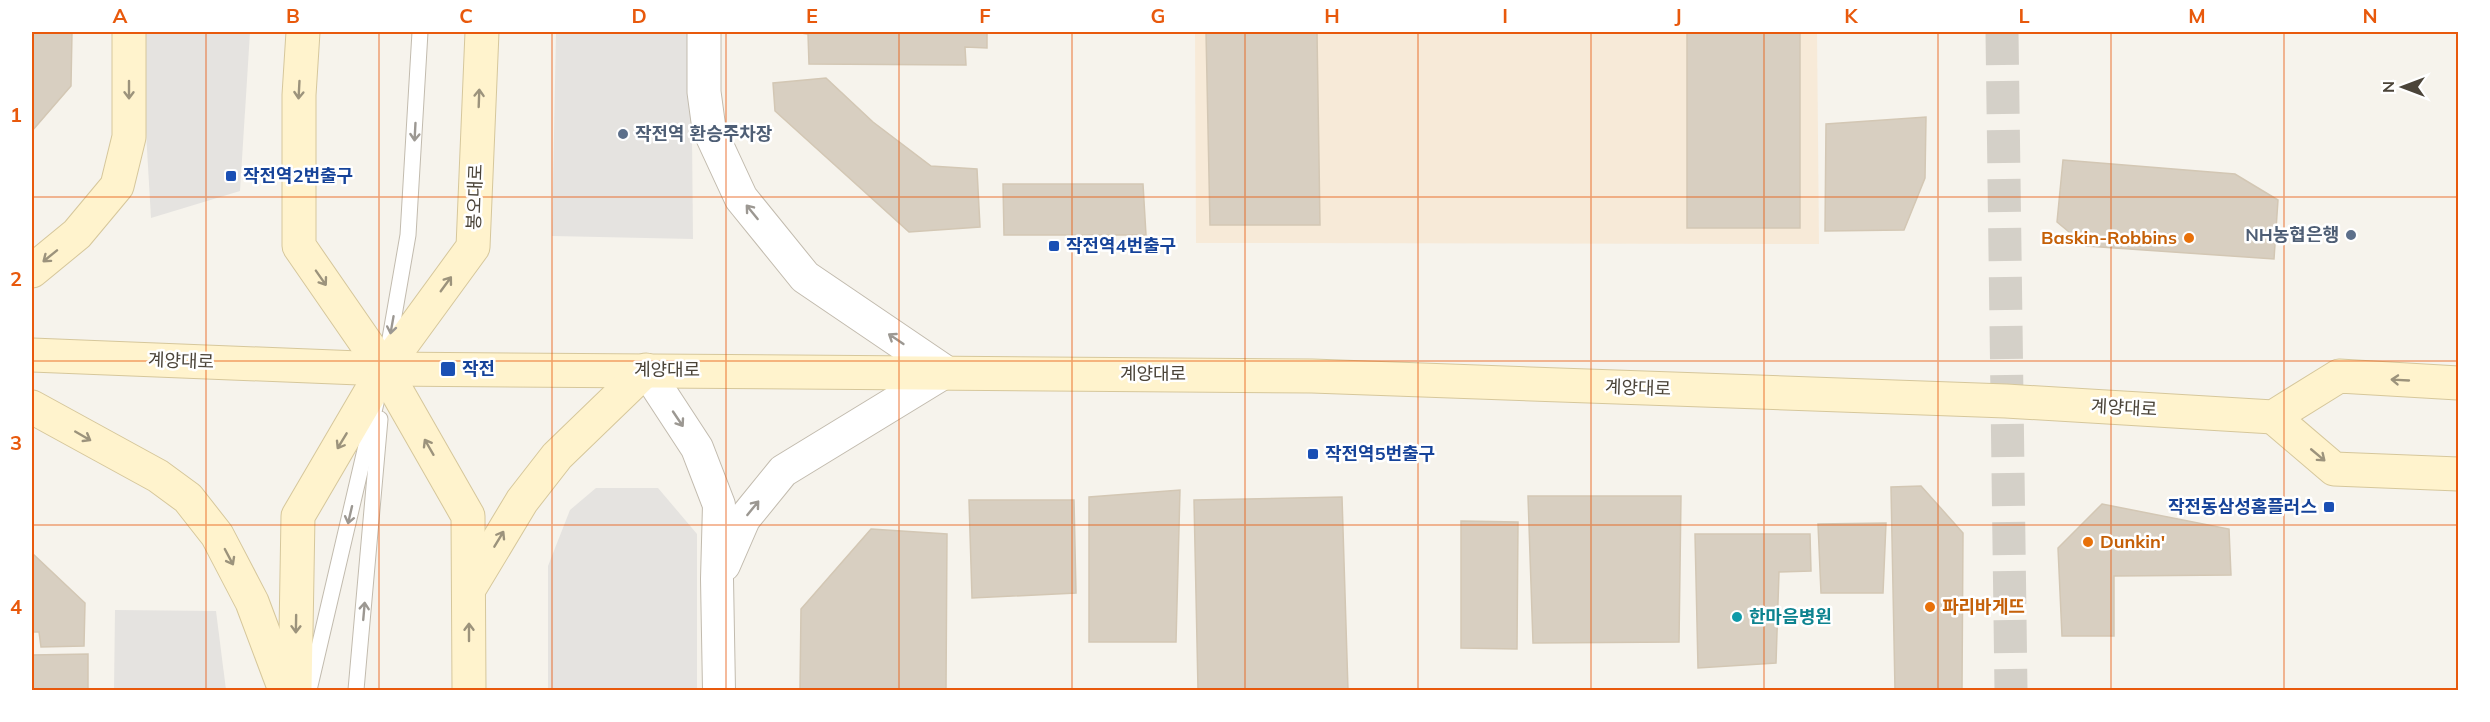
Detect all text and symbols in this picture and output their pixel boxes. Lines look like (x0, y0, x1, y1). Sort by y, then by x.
text: A (113, 3, 128, 28)
text: B (286, 3, 300, 28)
text: C (459, 3, 473, 28)
text: D (631, 3, 647, 28)
text: E (806, 3, 818, 28)
text: F (979, 3, 991, 28)
text: G (1151, 3, 1165, 28)
text: H (1324, 3, 1340, 28)
text: I (1502, 3, 1508, 28)
text: J (1674, 3, 1682, 28)
text: K (1844, 3, 1858, 28)
text: L (2018, 3, 2030, 28)
text: M (2188, 3, 2206, 28)
text: N (2362, 3, 2378, 28)
north arrow (2373, 57, 2433, 117)
one-way arrow (123, 79, 135, 99)
one-way arrow (294, 79, 305, 99)
text: N (2378, 81, 2398, 93)
one-way arrow (474, 89, 485, 109)
text: 1 (10, 102, 22, 127)
one-way arrow (409, 121, 420, 141)
place label: 작전역 환승주차장 (635, 122, 773, 145)
marker: 작전역 환승주차장 (616, 127, 630, 141)
street label: 봉오대로 (462, 163, 487, 230)
place label: 작전역2번출구 (243, 164, 353, 187)
marker: 작전역2번출구 (224, 169, 238, 183)
one-way arrow (746, 204, 759, 220)
place label: NH농협은행 (2245, 223, 2339, 246)
place label: Baskin-Robbins (2041, 226, 2177, 249)
marker: NH농협은행 (2344, 228, 2358, 242)
marker: Baskin-Robbins (2182, 231, 2196, 245)
place label: 작전역4번출구 (1066, 234, 1176, 257)
marker: 작전역4번출구 (1047, 239, 1061, 253)
one-way arrow (42, 250, 58, 263)
text: 2 (10, 266, 22, 291)
one-way arrow (315, 269, 327, 286)
one-way arrow (440, 277, 452, 293)
one-way arrow (386, 315, 397, 334)
one-way arrow (888, 333, 905, 346)
street label: 계양대로 (148, 348, 215, 373)
place label: 작전 (462, 357, 495, 380)
street label: 계양대로 (634, 358, 700, 381)
marker: 작전 (439, 360, 457, 378)
street label: 계양대로 (1120, 362, 1186, 385)
one-way arrow (2391, 374, 2411, 385)
street label: 계양대로 (1605, 375, 1672, 400)
street label: 계양대로 (2090, 394, 2158, 421)
one-way arrow (672, 410, 684, 427)
text: 3 (10, 430, 22, 455)
one-way arrow (73, 431, 91, 442)
one-way arrow (335, 433, 347, 450)
one-way arrow (423, 439, 434, 457)
place label: 작전역5번출구 (1325, 442, 1435, 465)
marker: 작전역5번출구 (1306, 447, 1320, 461)
one-way arrow (2310, 448, 2325, 462)
place label: 작전동삼성홈플러스 (2168, 495, 2317, 518)
one-way arrow (746, 500, 759, 516)
marker: 작전동삼성홈플러스 (2322, 500, 2336, 514)
one-way arrow (343, 506, 355, 525)
place label: Dunkin' (2100, 530, 2165, 553)
one-way arrow (493, 531, 505, 548)
marker: Dunkin' (2081, 535, 2095, 549)
one-way arrow (224, 548, 235, 566)
text: 4 (10, 594, 22, 619)
place label: 파리바게뜨 (1942, 595, 2025, 618)
marker: 파리바게뜨 (1923, 600, 1937, 614)
one-way arrow (359, 602, 370, 622)
place label: 한마음병원 (1749, 605, 1832, 628)
marker: 한마음병원 (1730, 610, 1744, 624)
one-way arrow (290, 614, 302, 634)
one-way arrow (463, 623, 475, 643)

